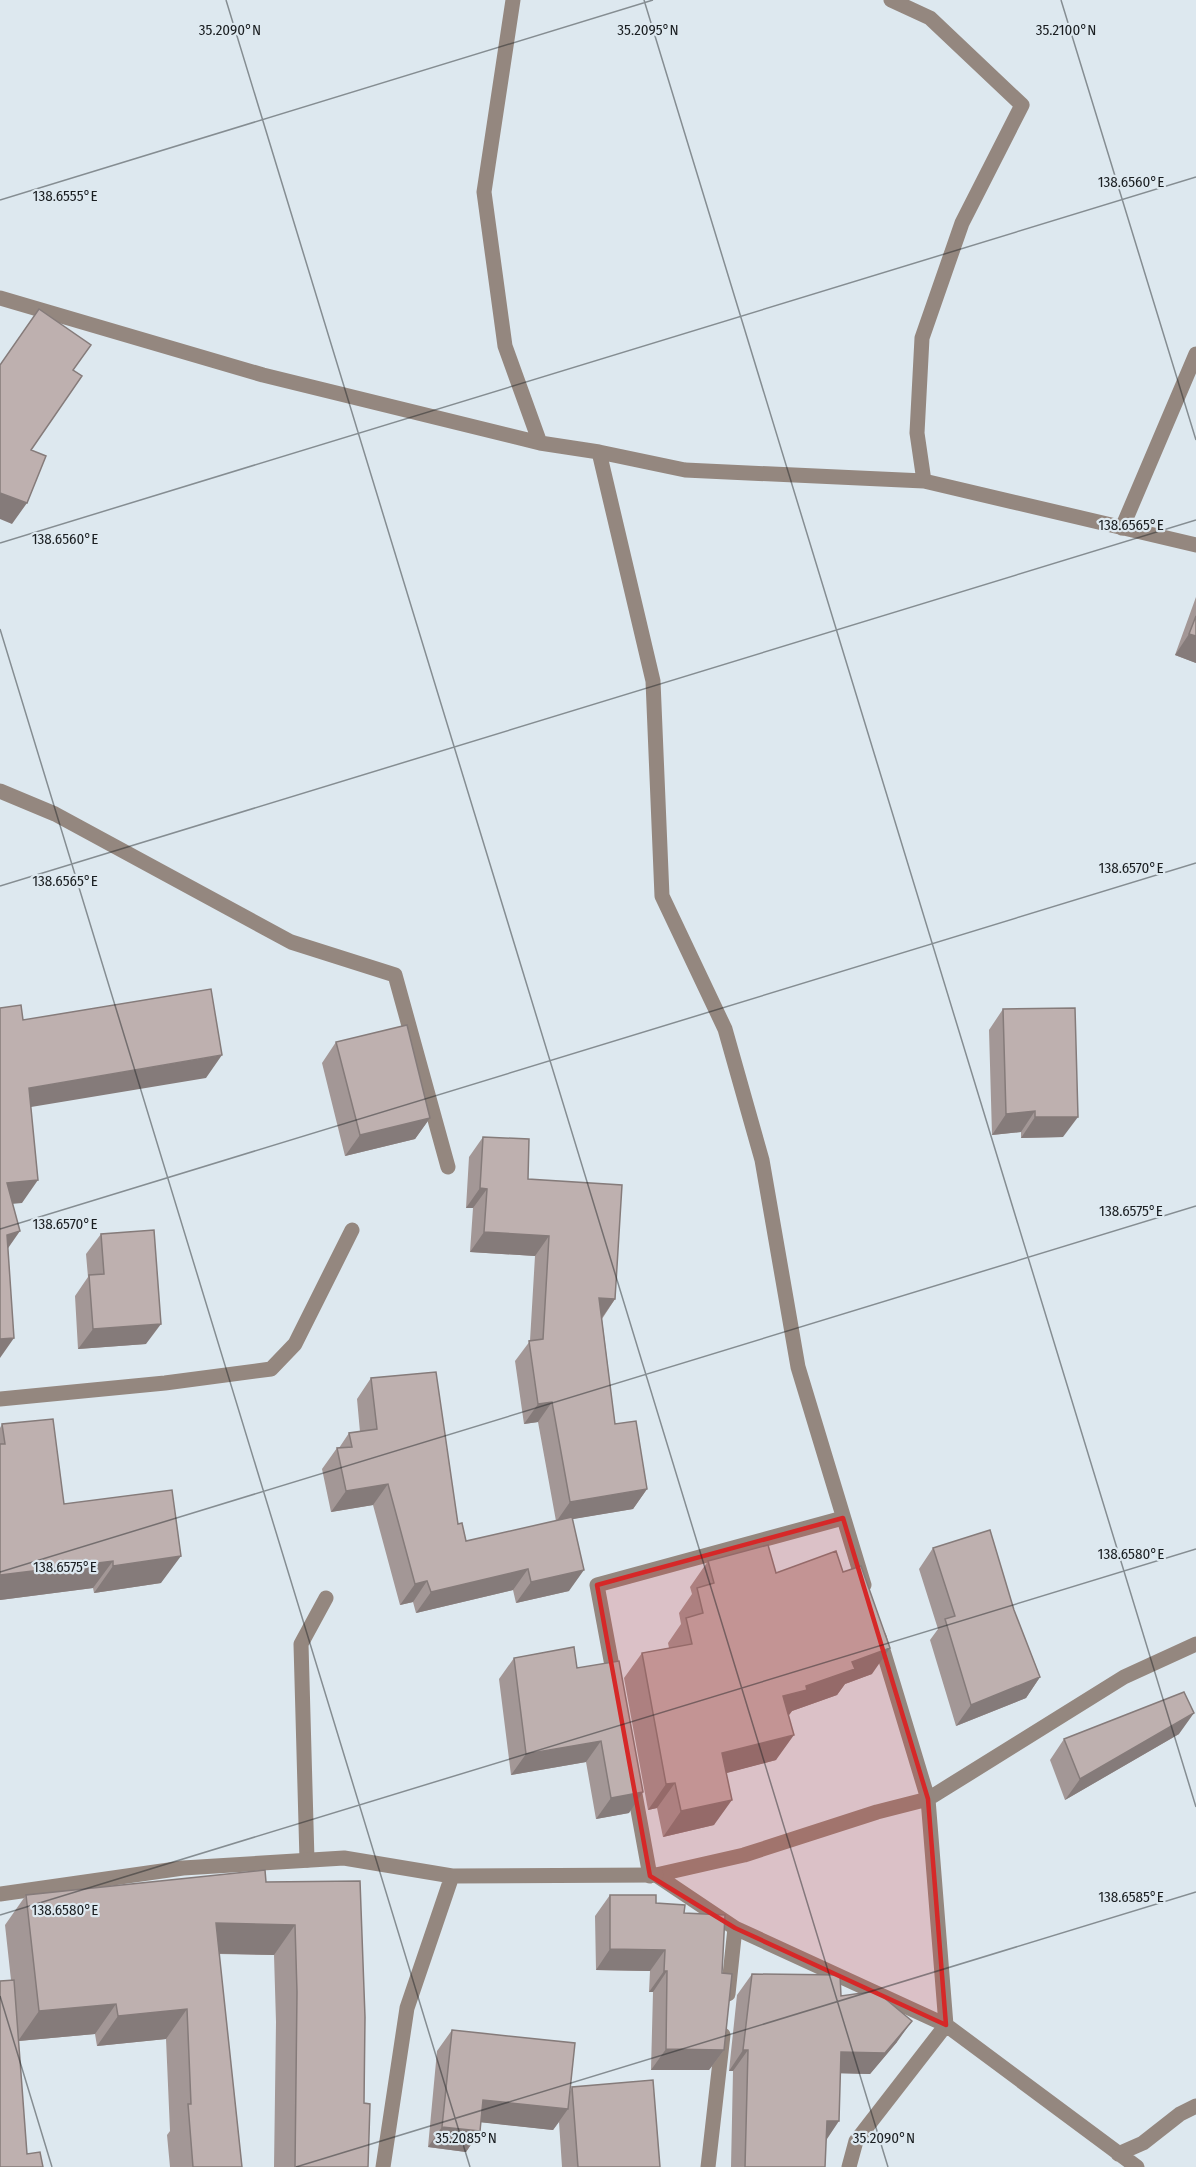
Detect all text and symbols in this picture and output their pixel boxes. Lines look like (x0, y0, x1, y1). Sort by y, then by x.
text: 35.2090°N (199, 21, 261, 39)
text: 35.2095°N (617, 21, 679, 39)
text: 35.2100°N (1036, 21, 1096, 39)
text: 138.6560°E (1098, 173, 1164, 191)
text: 138.6555°E (33, 187, 97, 205)
text: 138.6565°E (1098, 516, 1164, 534)
text: 138.6560°E (32, 530, 98, 548)
text: 138.6570°E (1099, 859, 1163, 877)
text: 138.6565°E (32, 872, 98, 890)
text: 138.6575°E (1099, 1202, 1163, 1220)
text: 138.6570°E (33, 1215, 97, 1233)
text: 138.6580°E (1098, 1545, 1164, 1563)
text: 138.6575°E (33, 1558, 97, 1576)
text: 138.6585°E (1098, 1888, 1164, 1906)
text: 138.6580°E (32, 1901, 98, 1919)
text: 35.2085°N (435, 2129, 497, 2147)
text: 35.2090°N (853, 2129, 915, 2147)

